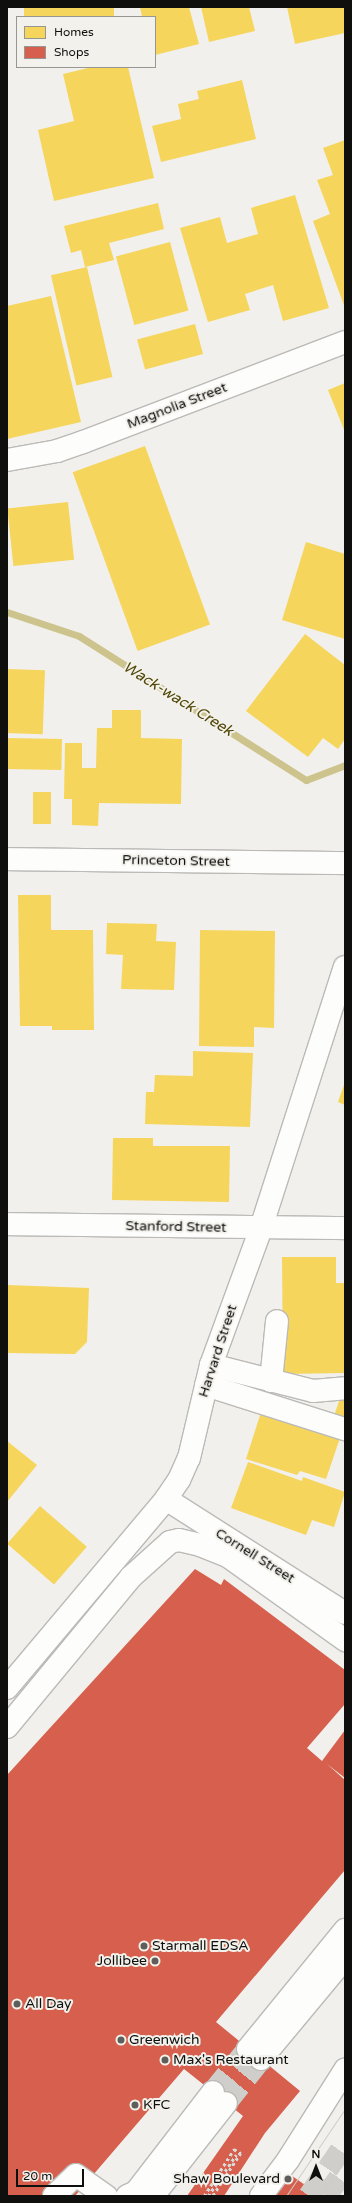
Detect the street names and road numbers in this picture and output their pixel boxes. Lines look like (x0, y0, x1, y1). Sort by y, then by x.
street label: Magnolia Street (125, 379, 229, 433)
street label: Princeton Street (122, 852, 230, 870)
street label: Stanford Street (125, 1218, 227, 1236)
street label: Harvard Street (195, 1302, 241, 1400)
street label: Cornell Street (212, 1525, 298, 1587)

